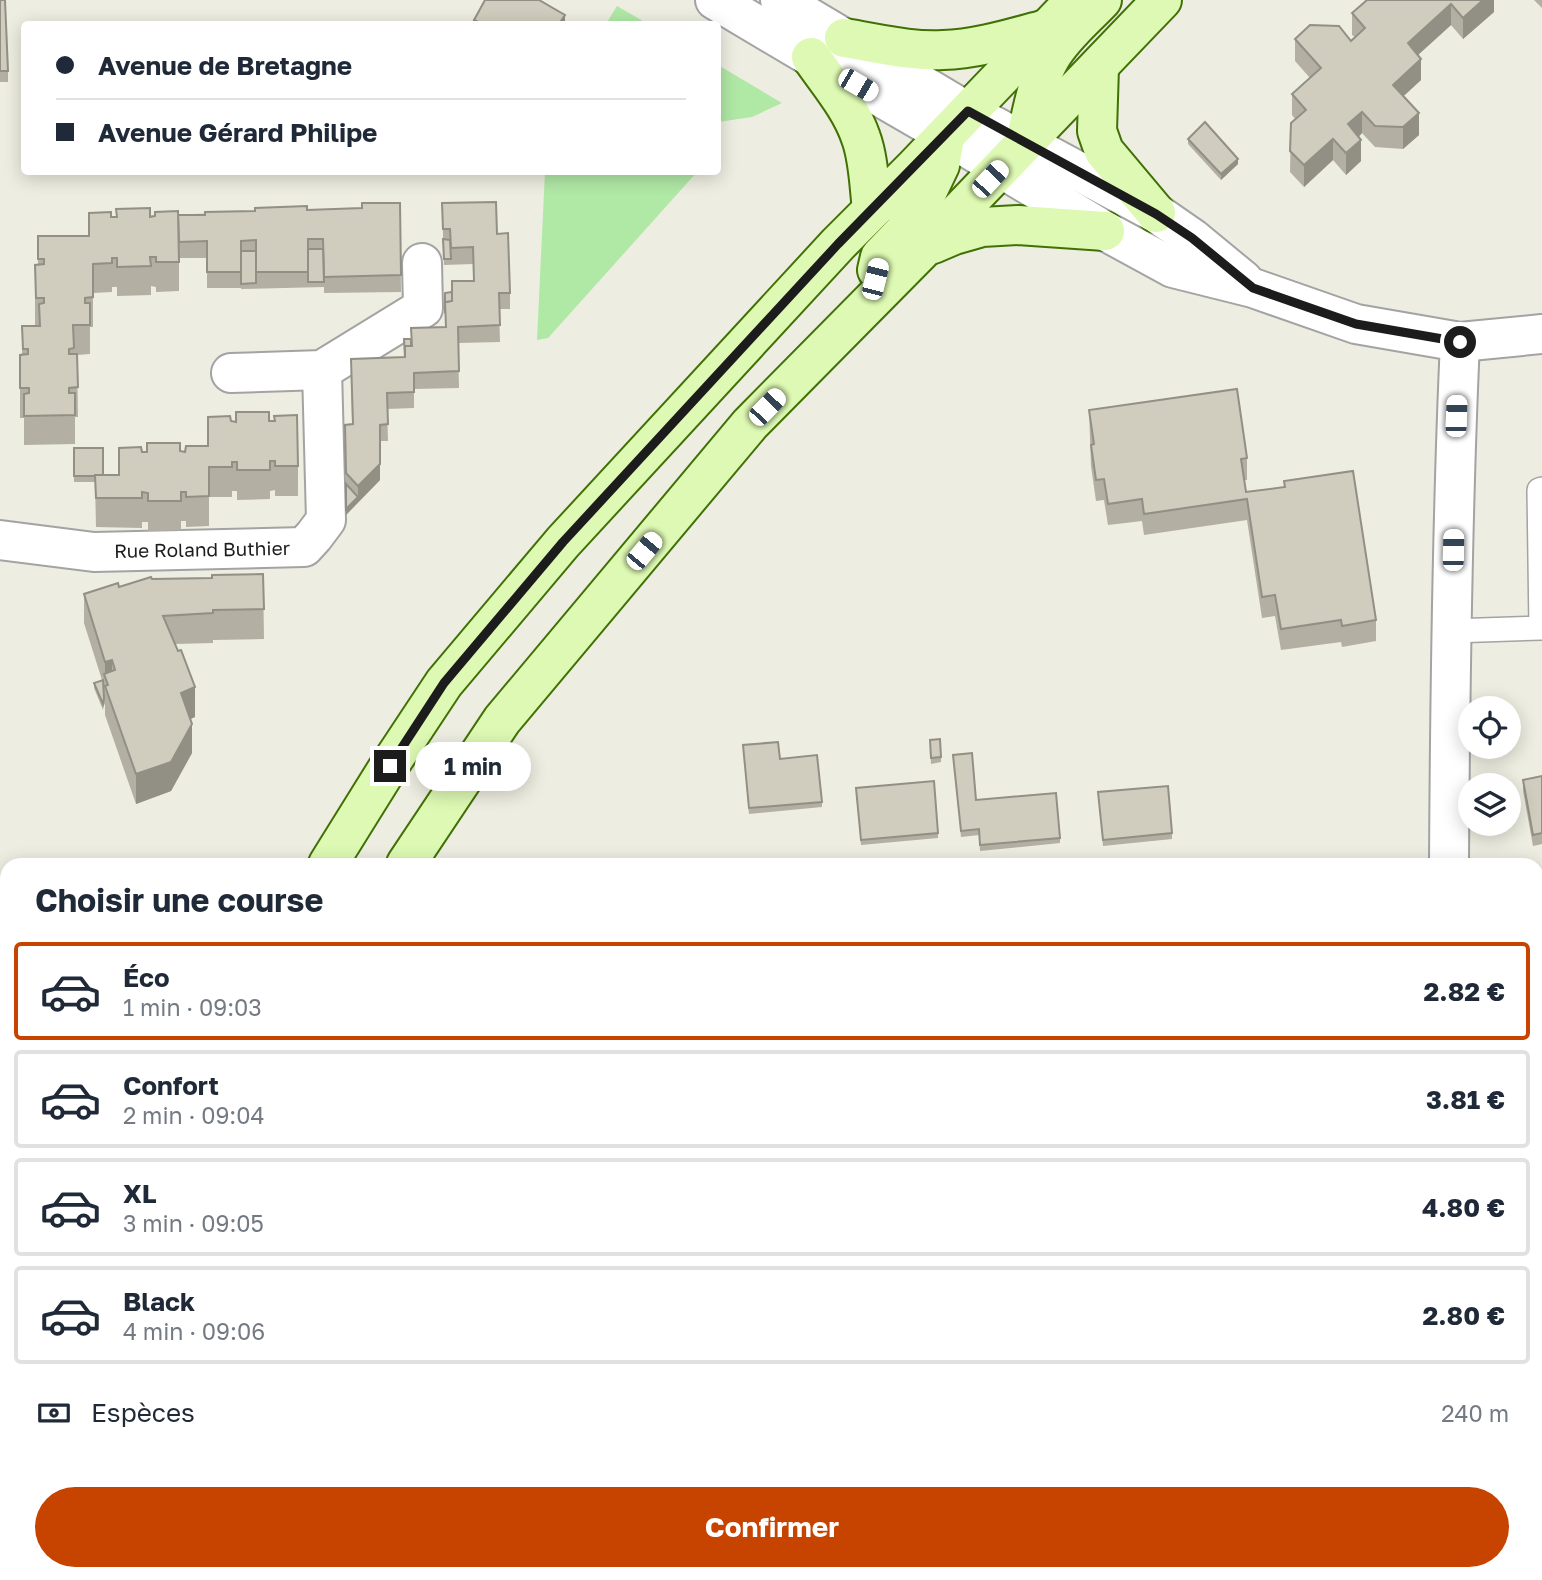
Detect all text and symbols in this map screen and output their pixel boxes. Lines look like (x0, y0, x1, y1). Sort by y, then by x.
text: Avenue de Bretagne (98, 50, 352, 81)
car (835, 65, 882, 105)
text: Avenue Gérard Philipe (98, 117, 377, 148)
car (968, 156, 1013, 202)
car (860, 256, 891, 302)
route start (1444, 326, 1476, 358)
car (745, 385, 790, 429)
car (1445, 395, 1468, 437)
car (623, 528, 666, 574)
car (1443, 529, 1464, 571)
street label: Rue Roland Buthier (114, 536, 291, 562)
map controls (1458, 696, 1521, 836)
button: locate (1458, 696, 1521, 759)
callout: 1 min (414, 742, 530, 790)
route end (374, 750, 406, 782)
text: 1 min (444, 752, 502, 780)
button: layers (1458, 773, 1521, 836)
text: Choisir une course (35, 881, 323, 919)
icon: car (39, 960, 102, 1023)
text: Éco (123, 962, 170, 993)
text: 2.82 € (1423, 976, 1505, 1007)
text: 1 min · 09:03 (123, 993, 262, 1021)
icon: car (39, 1068, 102, 1131)
text: Confort (123, 1070, 219, 1101)
text: 3.81 € (1426, 1084, 1505, 1115)
text: 2 min · 09:04 (123, 1101, 265, 1129)
icon: car (39, 1176, 102, 1239)
text: XL (123, 1178, 157, 1209)
text: 4.80 € (1422, 1192, 1505, 1223)
text: 3 min · 09:05 (123, 1209, 264, 1237)
icon: car (39, 1284, 102, 1347)
text: Black (123, 1286, 195, 1317)
text: 2.80 € (1422, 1300, 1505, 1331)
text: 4 min · 09:06 (123, 1317, 265, 1345)
icon: cash (35, 1394, 73, 1432)
text: Espèces (91, 1397, 195, 1428)
text: 240 m (1441, 1399, 1509, 1427)
button: Confirmer (35, 1487, 1509, 1567)

